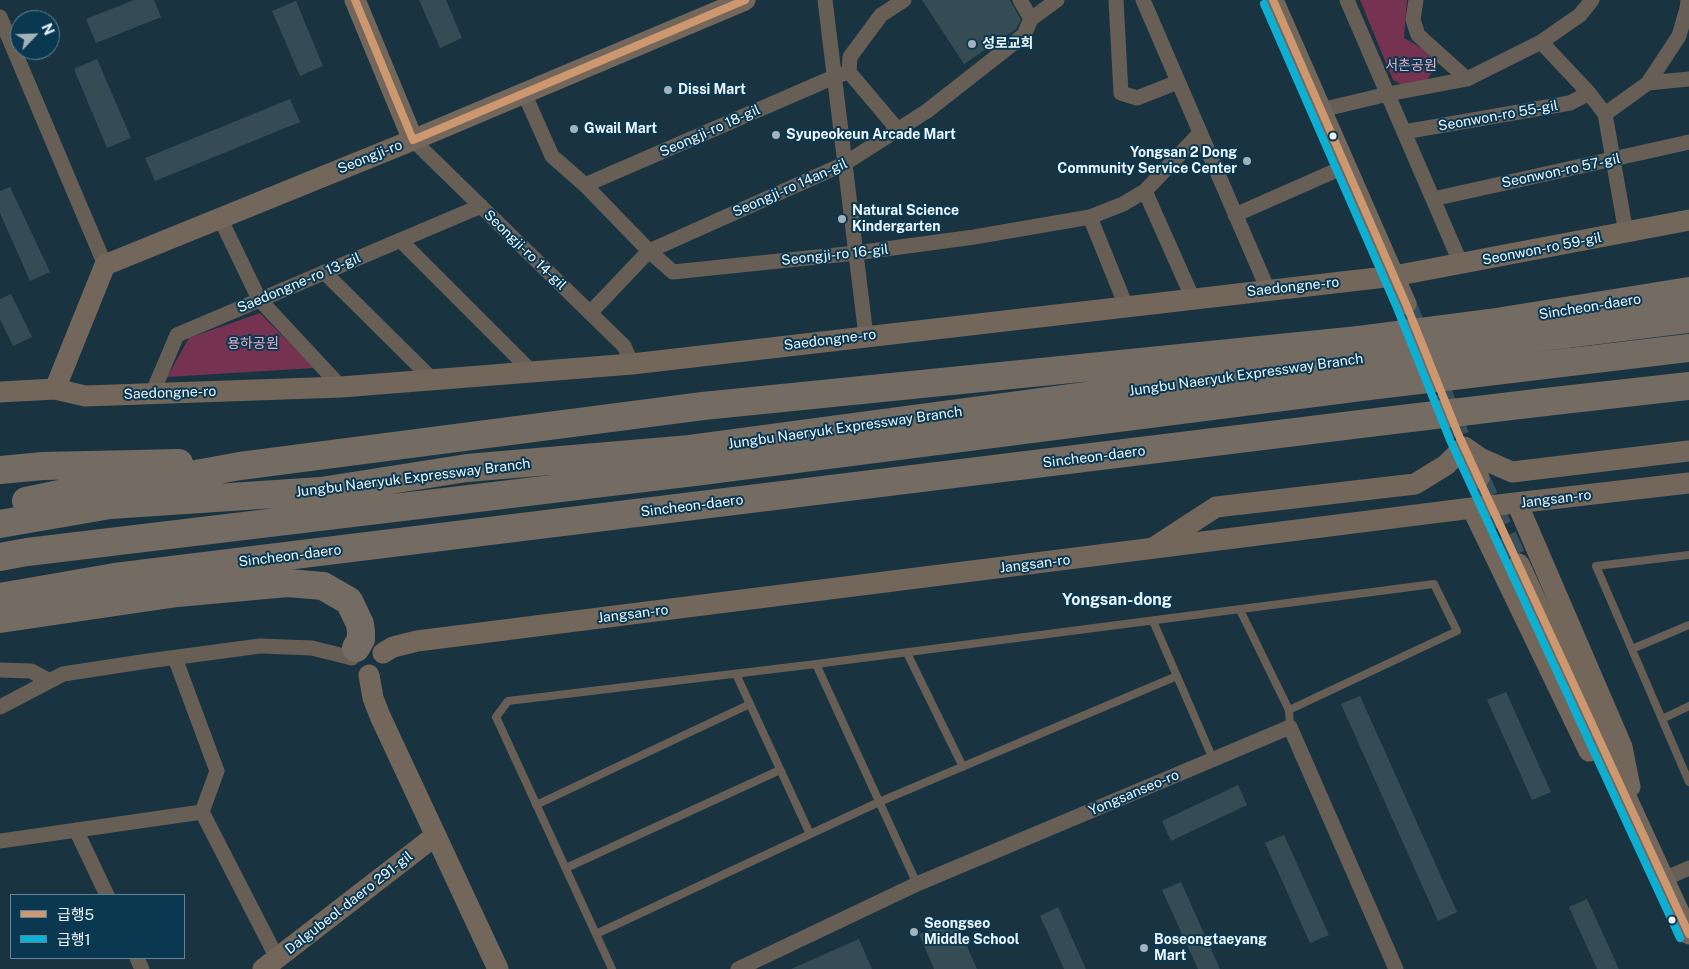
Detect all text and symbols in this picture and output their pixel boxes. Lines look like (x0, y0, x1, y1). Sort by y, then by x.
north arrow (10, 10, 60, 60)
text: N (38, 21, 57, 38)
place label: 성로교회 (982, 36, 1034, 52)
marker: 성로교회 (966, 38, 978, 50)
park label: 서촌공원 (1385, 58, 1437, 74)
place label: Dissi Mart (678, 82, 746, 98)
marker: Dissi Mart (662, 84, 674, 96)
street label: Seonwon-ro 55-gil (1437, 97, 1559, 135)
street label: Seongji-ro 18-gil (657, 101, 763, 161)
place label: Gwail Mart (584, 121, 657, 137)
marker: Gwail Mart (568, 123, 580, 135)
place label: Syupeokeun Arcade Mart (786, 127, 956, 143)
marker: Syupeokeun Arcade Mart (770, 129, 782, 141)
unlabelled marker (1328, 131, 1338, 141)
street label: Seongji-ro (335, 136, 405, 178)
place label: Yongsan 2 Dong Community Service Center (1057, 145, 1237, 178)
street label: Seonwon-ro 57-gil (1500, 150, 1622, 192)
street label: Seongji-ro 14an-gil (730, 155, 850, 221)
marker: Yongsan 2 Dong Community Service Center (1241, 155, 1253, 167)
place label: Natural Science Kindergarten (852, 203, 959, 236)
street label: Seongji-ro 14-gil (480, 206, 570, 294)
marker: Natural Science Kindergarten (836, 213, 848, 225)
street label: Seonwon-ro 59-gil (1481, 229, 1603, 269)
street label: Seongji-ro 16-gil (781, 241, 889, 269)
street label: Saedongne-ro 13-gil (235, 249, 363, 317)
street label: Saedongne-ro (1246, 274, 1340, 300)
street label: Sincheon-daero (1538, 291, 1642, 323)
street label: Saedongne-ro (783, 326, 877, 354)
park label: 용하공원 (227, 336, 279, 352)
street label: Jungbu Naeryuk Expressway Branch (1128, 350, 1364, 400)
street label: Saedongne-ro (123, 383, 217, 403)
street label: Jungbu Naeryuk Expressway Branch (727, 403, 963, 453)
street label: Sincheon-daero (1042, 442, 1146, 472)
street label: Jungbu Naeryuk Expressway Branch (295, 455, 531, 501)
street label: Jangsan-ro (1520, 486, 1592, 512)
street label: Sincheon-daero (640, 491, 744, 521)
street label: Sincheon-daero (238, 541, 342, 571)
street label: Jangsan-ro (999, 551, 1071, 577)
district label: Yongsan-dong (1062, 590, 1172, 610)
street label: Jangsan-ro (597, 601, 669, 627)
street label: Yongsanseo-ro (1086, 766, 1182, 820)
street label: Dalgubeol-daero 291-gil (282, 848, 416, 958)
legend (10, 894, 185, 959)
text: 급행5 (57, 906, 94, 923)
unlabelled marker (1667, 915, 1677, 925)
place label: Seongseo Middle School (924, 916, 1019, 949)
marker: Seongseo Middle School (908, 926, 920, 938)
text: 급행1 (57, 931, 91, 948)
place label: Boseongtaeyang Mart (1154, 932, 1267, 964)
marker: Boseongtaeyang Mart (1138, 942, 1150, 954)

